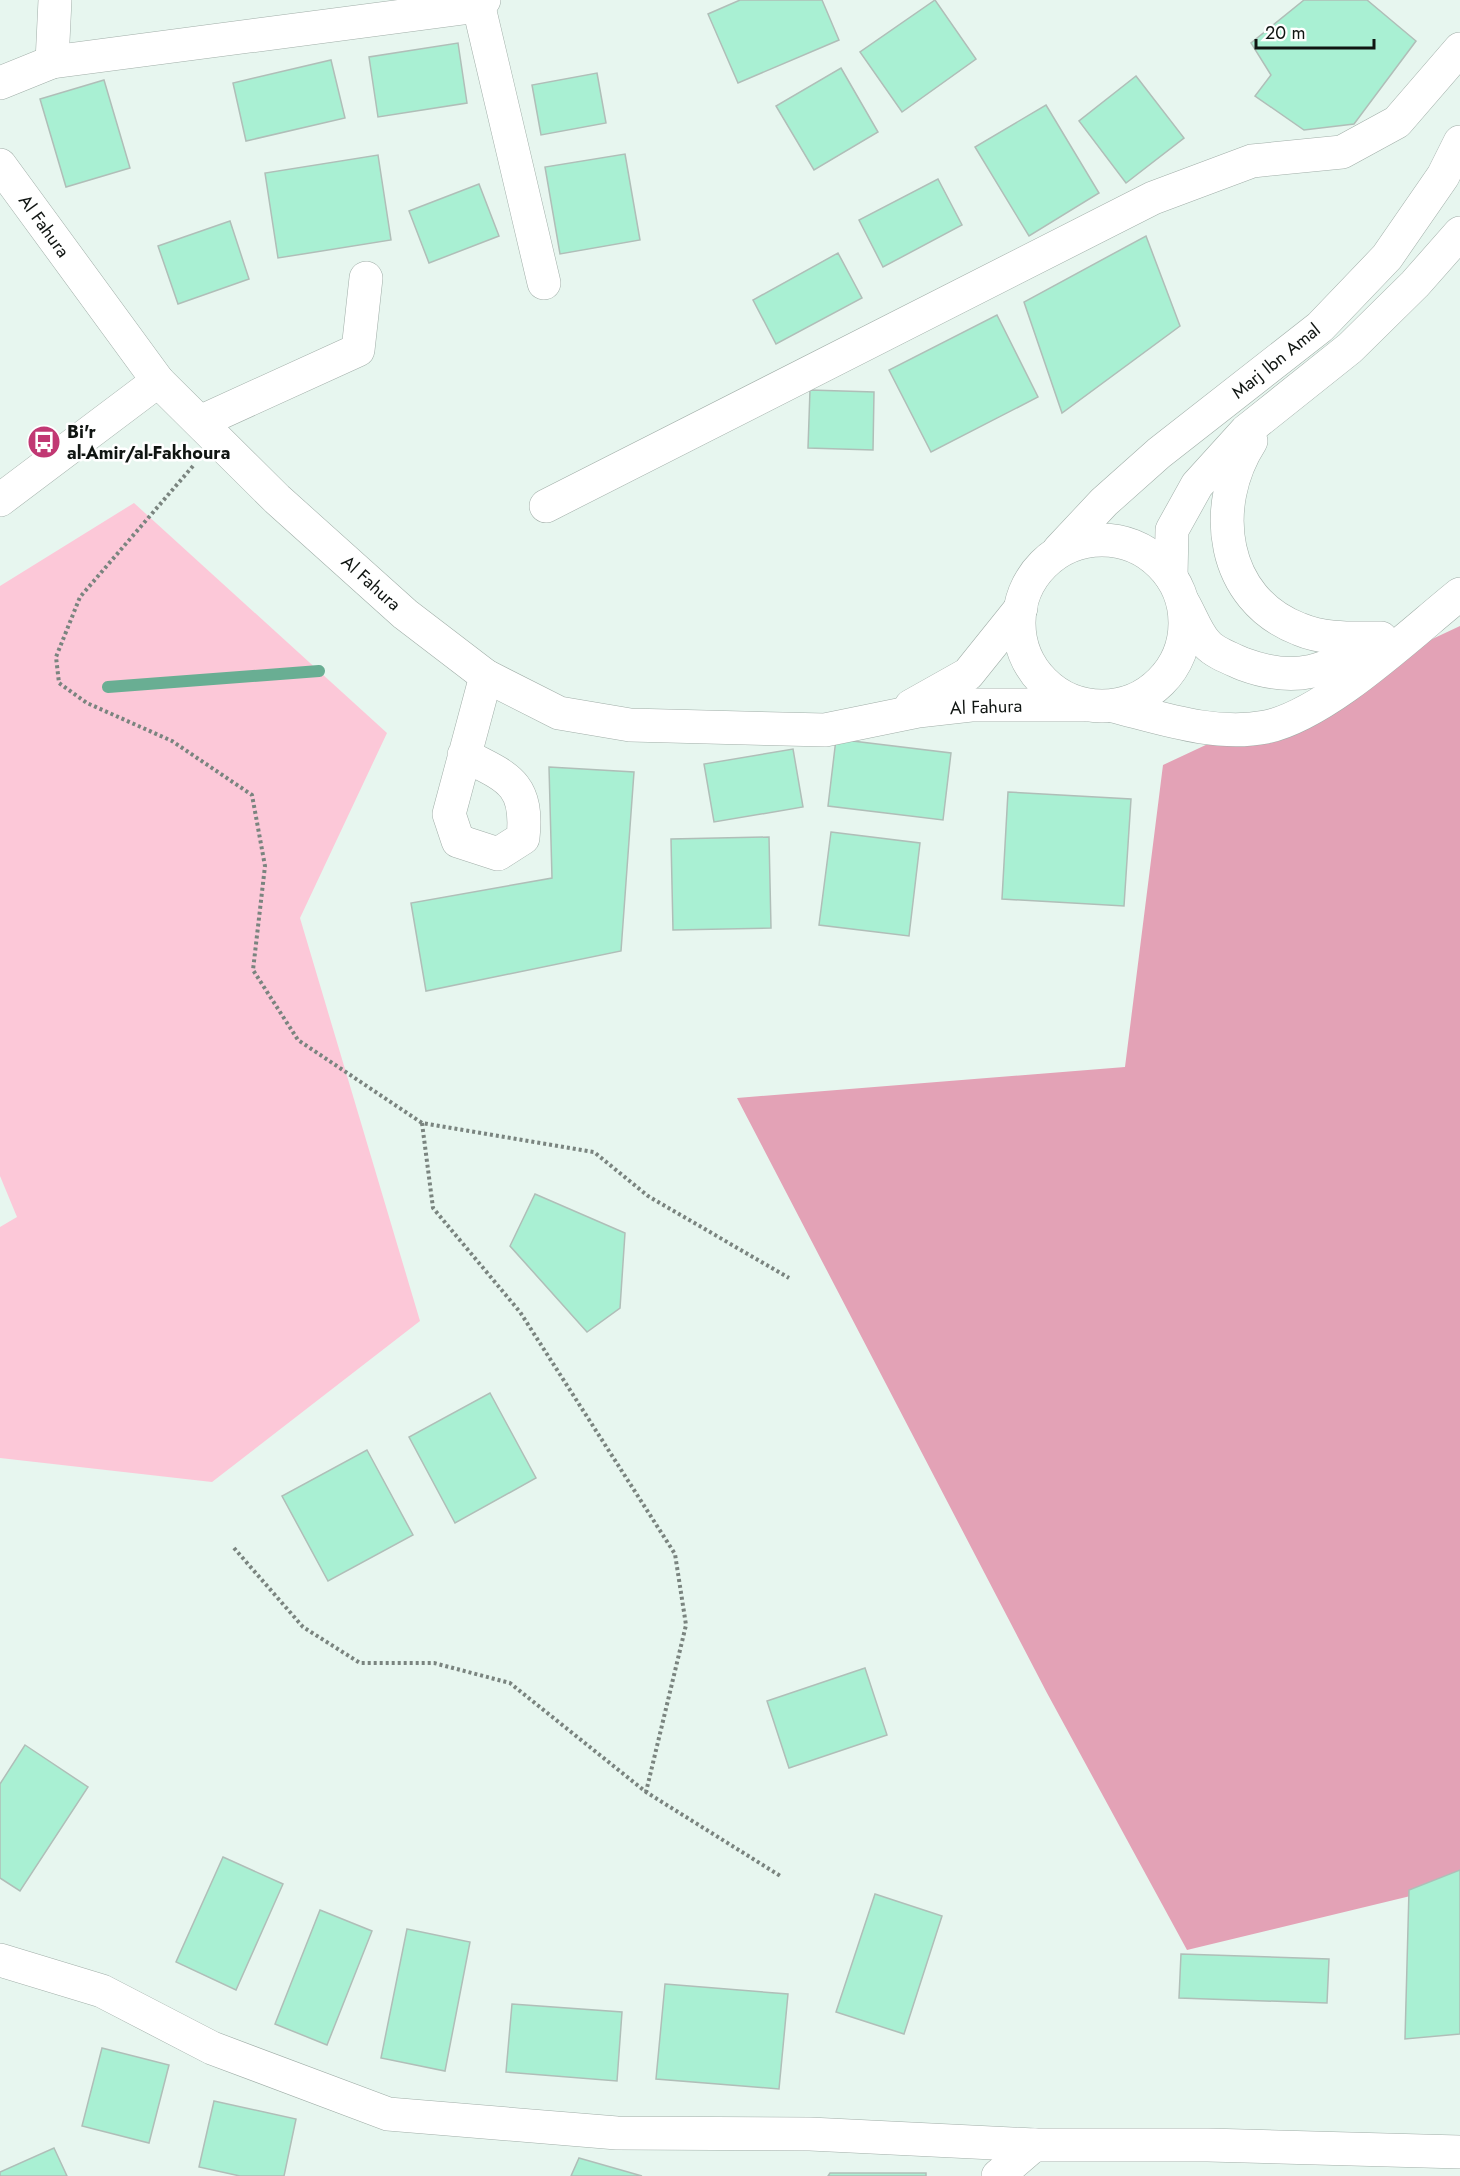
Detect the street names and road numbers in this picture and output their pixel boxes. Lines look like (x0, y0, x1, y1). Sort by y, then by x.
street label: Al Fahura (12, 189, 76, 263)
street label: Marj Ibn Amal (1226, 317, 1326, 405)
street label: Al Fahura (335, 549, 407, 617)
street label: Al Fahura (949, 693, 1023, 721)

